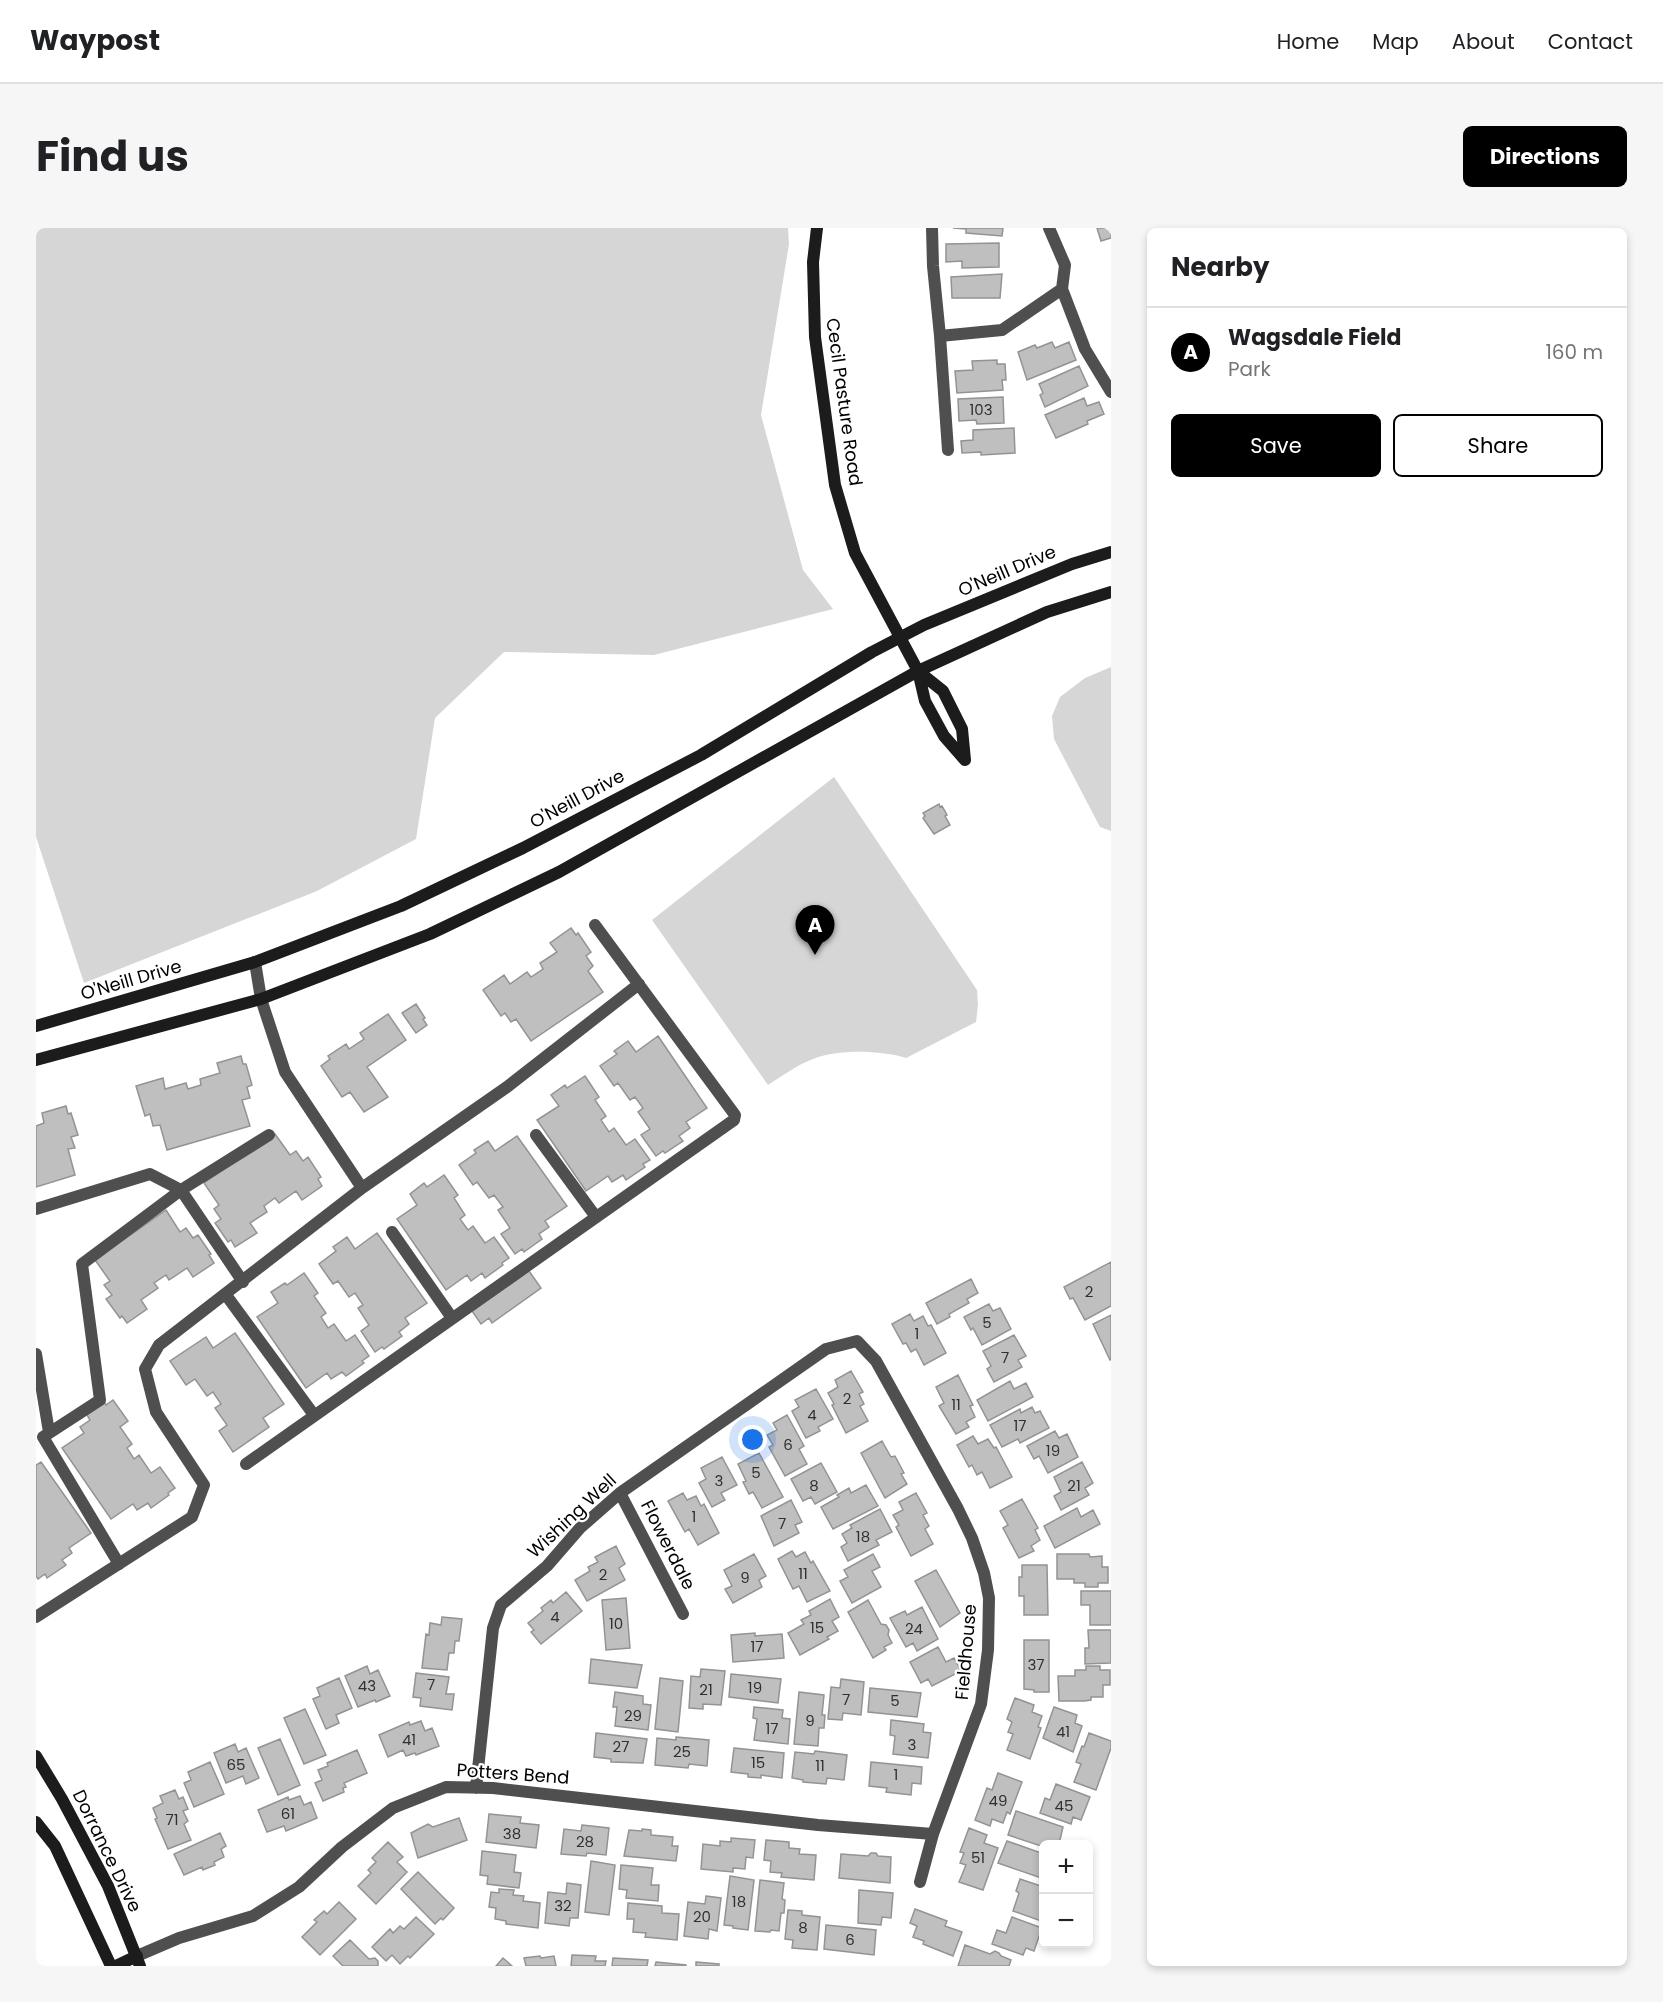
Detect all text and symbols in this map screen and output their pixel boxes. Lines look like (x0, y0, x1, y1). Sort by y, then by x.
text: Waypost (30, 21, 160, 60)
text: Home (1277, 27, 1339, 56)
text: Map (1372, 27, 1419, 56)
text: About (1452, 27, 1515, 56)
text: Contact (1548, 27, 1633, 56)
button: Directions (1463, 126, 1627, 187)
text: Find us (36, 127, 189, 186)
text: Nearby (1171, 249, 1269, 285)
street label: Cecil Pasture Road (820, 316, 869, 487)
text: Wagsdale Field (1228, 322, 1401, 353)
text: A (1183, 338, 1198, 366)
text: 160 m (1545, 338, 1603, 366)
text: Park (1228, 355, 1271, 383)
house number: 103 (969, 399, 993, 420)
button: Save (1171, 414, 1381, 477)
button: Share (1393, 414, 1603, 477)
street label: O'Neill Drive (954, 539, 1060, 602)
street label: O'Neill Drive (525, 763, 629, 834)
pin: A (796, 906, 834, 955)
street label: O'Neill Drive (77, 953, 184, 1006)
house number: 2 (1085, 1281, 1093, 1302)
house number: 5 (982, 1312, 992, 1333)
house number: 1 (915, 1323, 919, 1344)
house number: 7 (1001, 1347, 1009, 1368)
house number: 2 (843, 1388, 851, 1409)
house number: 11 (951, 1394, 961, 1415)
house number: 4 (807, 1404, 817, 1425)
house number: 17 (1014, 1415, 1027, 1436)
your location (738, 1425, 767, 1454)
house number: 6 (783, 1434, 793, 1455)
house number: 19 (1046, 1440, 1060, 1461)
house number: 5 (751, 1462, 761, 1483)
street label: Wishing Well (522, 1468, 622, 1563)
house number: 3 (715, 1470, 723, 1491)
house number: 8 (809, 1475, 819, 1496)
house number: 21 (1067, 1475, 1081, 1496)
street label: Flowerdale (635, 1496, 702, 1594)
house number: 1 (692, 1506, 696, 1527)
house number: 7 (778, 1513, 786, 1534)
house number: 18 (856, 1526, 870, 1547)
house number: 11 (798, 1563, 808, 1584)
house number: 2 (599, 1564, 607, 1585)
house number: 9 (740, 1567, 750, 1588)
street label: Fieldhouse (949, 1603, 982, 1701)
house number: 4 (550, 1606, 560, 1627)
house number: 10 (609, 1613, 623, 1634)
house number: 15 (810, 1617, 824, 1638)
house number: 24 (905, 1618, 923, 1639)
house number: 17 (751, 1636, 764, 1657)
house number: 37 (1027, 1654, 1045, 1675)
house number: 7 (427, 1674, 435, 1695)
house number: 43 (358, 1675, 376, 1696)
house number: 19 (748, 1677, 762, 1698)
house number: 21 (699, 1679, 713, 1700)
house number: 7 (842, 1689, 850, 1710)
house number: 5 (890, 1690, 900, 1711)
house number: 29 (624, 1705, 642, 1726)
house number: 9 (805, 1710, 815, 1731)
house number: 17 (766, 1718, 779, 1739)
house number: 41 (1056, 1721, 1070, 1742)
house number: 41 (402, 1729, 416, 1750)
house number: 3 (908, 1734, 916, 1755)
house number: 27 (613, 1736, 629, 1757)
house number: 25 (673, 1741, 691, 1762)
house number: 15 (751, 1752, 765, 1773)
house number: 65 (227, 1754, 245, 1775)
house number: 11 (815, 1755, 825, 1776)
street label: Potters Bend (456, 1757, 570, 1790)
house number: 1 (894, 1764, 898, 1785)
street label: Dorrance Drive (67, 1785, 148, 1916)
house number: 49 (989, 1790, 1007, 1811)
house number: 45 (1055, 1795, 1073, 1816)
house number: 61 (281, 1803, 295, 1824)
house number: 71 (166, 1809, 179, 1830)
house number: 38 (503, 1823, 521, 1844)
house number: 28 (576, 1831, 594, 1852)
map controls (1039, 1840, 1093, 1948)
button: + (1039, 1840, 1093, 1894)
house number: 51 (971, 1847, 985, 1868)
house number: 18 (732, 1891, 746, 1912)
button: − (1039, 1894, 1093, 1948)
house number: 32 (554, 1895, 572, 1916)
house number: 20 (693, 1906, 711, 1927)
house number: 8 (798, 1917, 808, 1938)
house number: 6 (845, 1929, 855, 1950)

